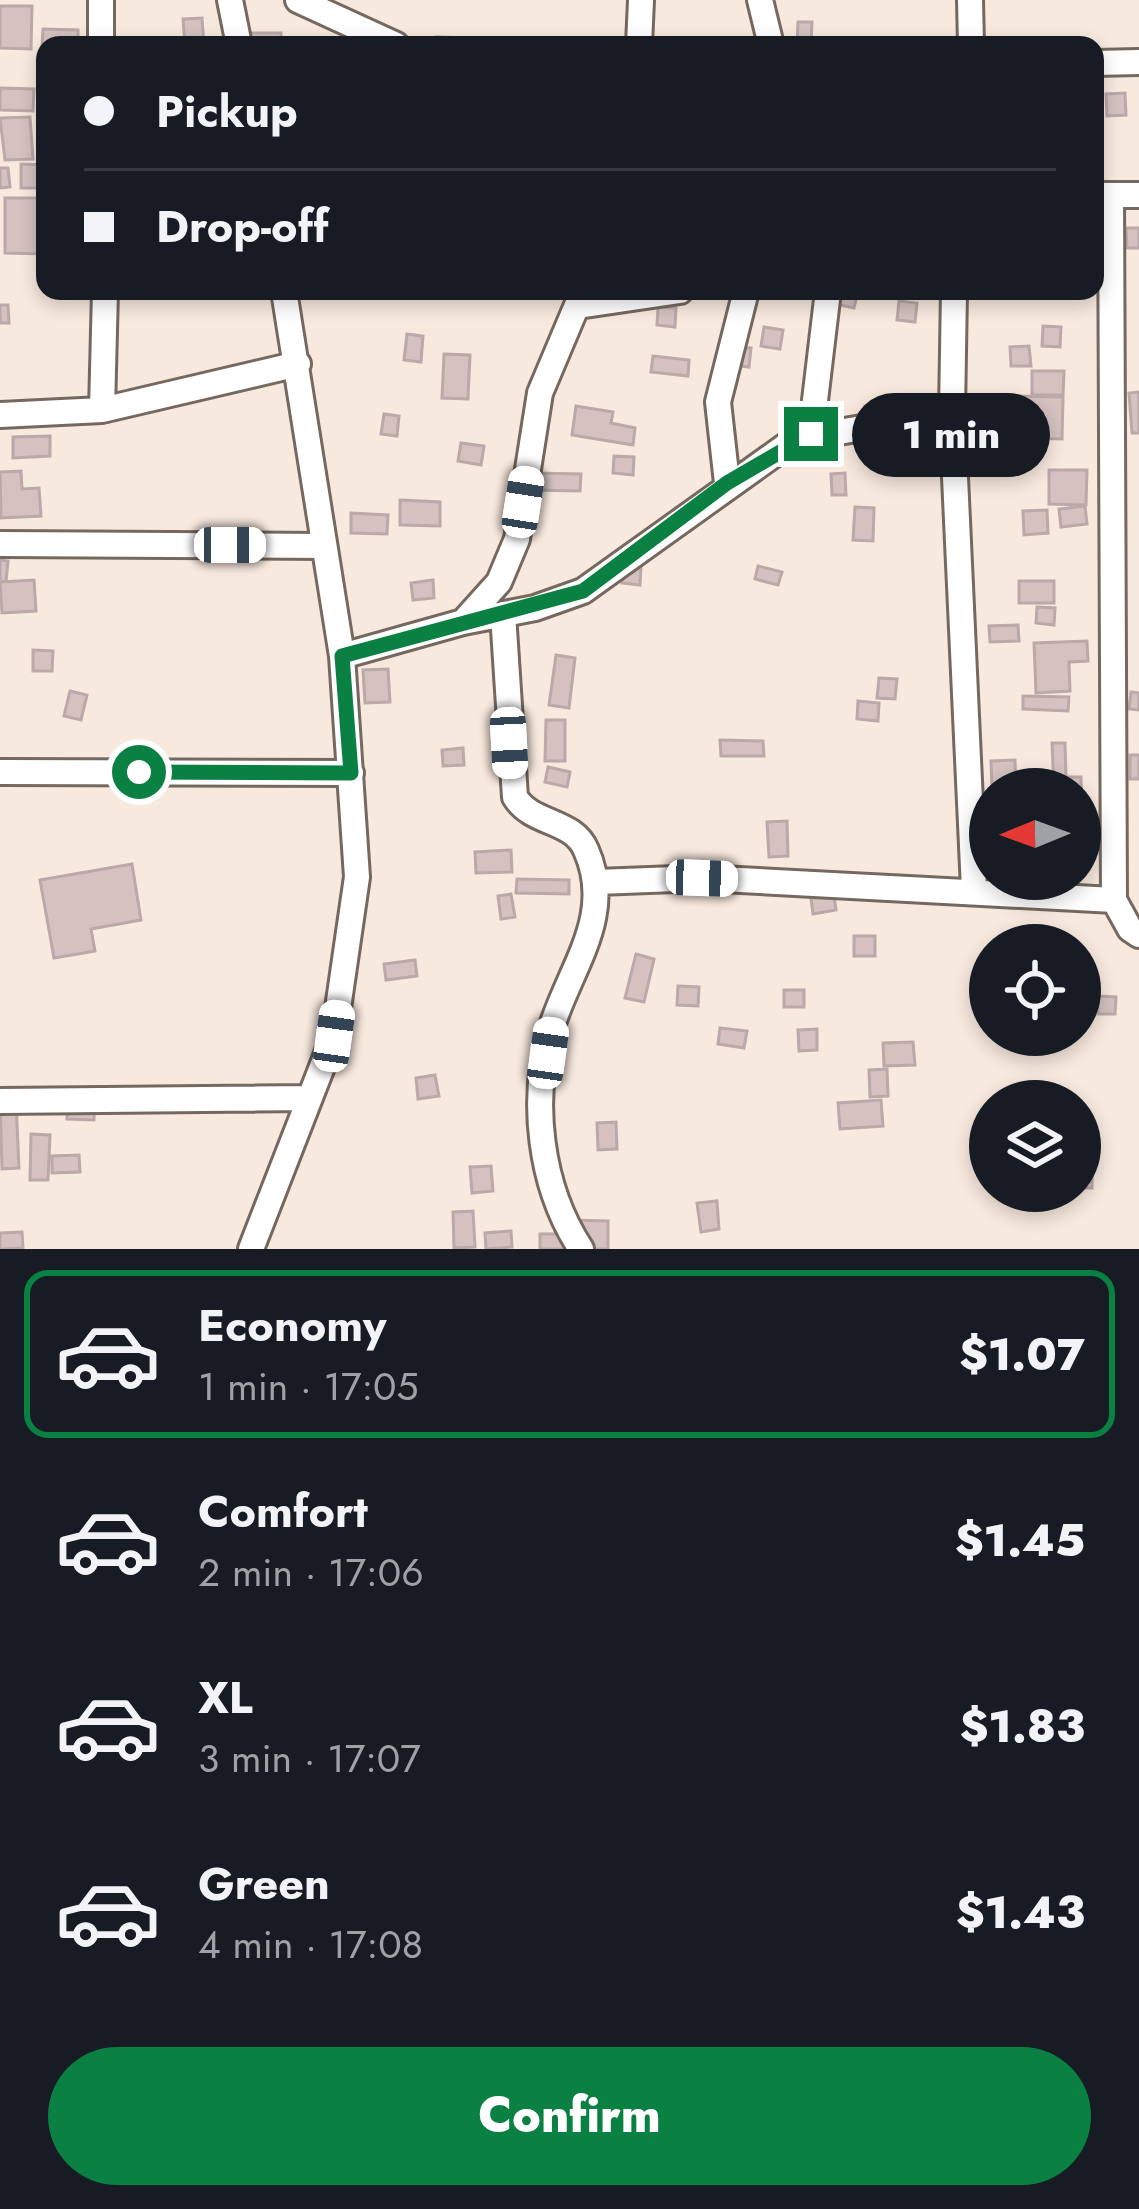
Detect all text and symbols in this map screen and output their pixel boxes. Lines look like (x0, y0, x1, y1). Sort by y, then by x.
text: Pickup (156, 79, 298, 144)
text: Drop-off (156, 194, 329, 259)
callout: 1 min (853, 392, 1051, 476)
text: 1 min (902, 406, 1000, 463)
route end (784, 407, 838, 461)
car (500, 464, 546, 540)
car (194, 527, 266, 563)
car (489, 706, 529, 780)
route start (112, 745, 166, 799)
north arrow (969, 768, 1101, 900)
map controls (969, 768, 1101, 1212)
car (665, 859, 739, 897)
button: locate (969, 924, 1101, 1056)
car (311, 998, 357, 1074)
car (525, 1015, 571, 1091)
button: layers (969, 1080, 1101, 1212)
text: Economy (198, 1293, 386, 1358)
icon: car (54, 1300, 162, 1408)
text: $1.07 (959, 1322, 1085, 1387)
text: 1 min · 17:05 (198, 1358, 419, 1415)
text: Comfort (198, 1479, 368, 1544)
icon: car (54, 1486, 162, 1594)
text: $1.45 (955, 1508, 1085, 1573)
text: 2 min · 17:06 (198, 1544, 424, 1601)
text: XL (198, 1665, 253, 1730)
icon: car (54, 1672, 162, 1780)
text: $1.83 (960, 1694, 1085, 1759)
text: 3 min · 17:07 (198, 1730, 421, 1787)
text: Green (198, 1851, 330, 1916)
icon: car (54, 1858, 162, 1966)
text: $1.43 (956, 1880, 1085, 1945)
text: 4 min · 17:08 (198, 1916, 423, 1973)
button: Confirm (48, 2047, 1091, 2185)

